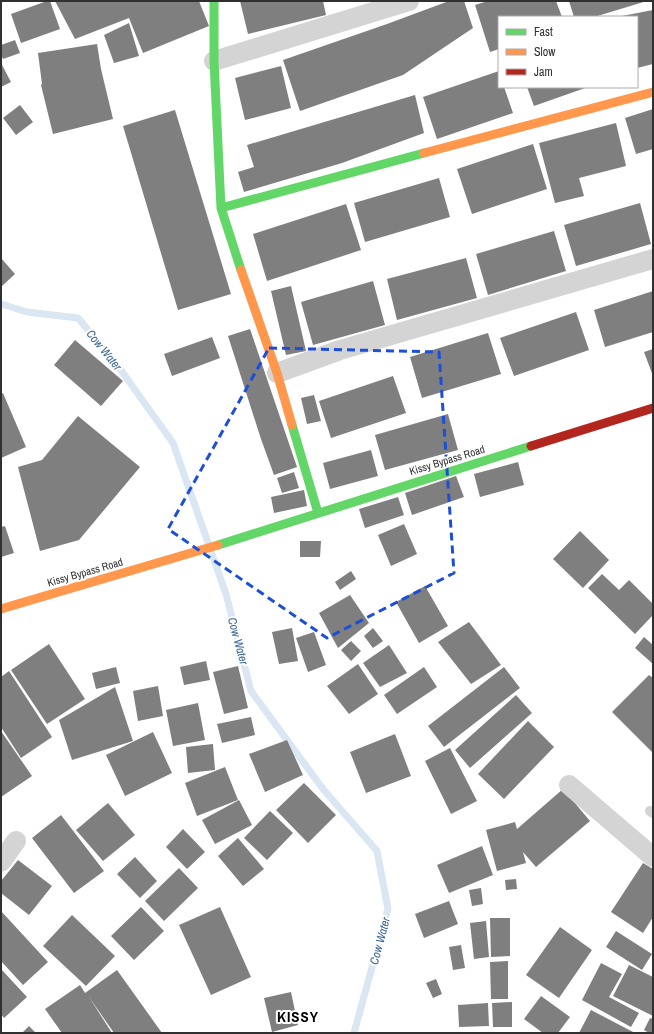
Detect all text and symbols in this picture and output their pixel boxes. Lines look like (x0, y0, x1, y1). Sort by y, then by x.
legend (498, 16, 638, 88)
text: Fast (534, 24, 553, 40)
text: Slow (534, 44, 556, 60)
text: Jam (534, 64, 553, 80)
water label: Cow Water (83, 326, 126, 374)
street label: Kissy Bypass Road (408, 442, 486, 478)
street label: Kissy Bypass Road (45, 554, 125, 590)
water label: Cow Water (224, 616, 252, 667)
water label: Cow Water (366, 915, 394, 966)
district label: KISSY (277, 1006, 319, 1027)

